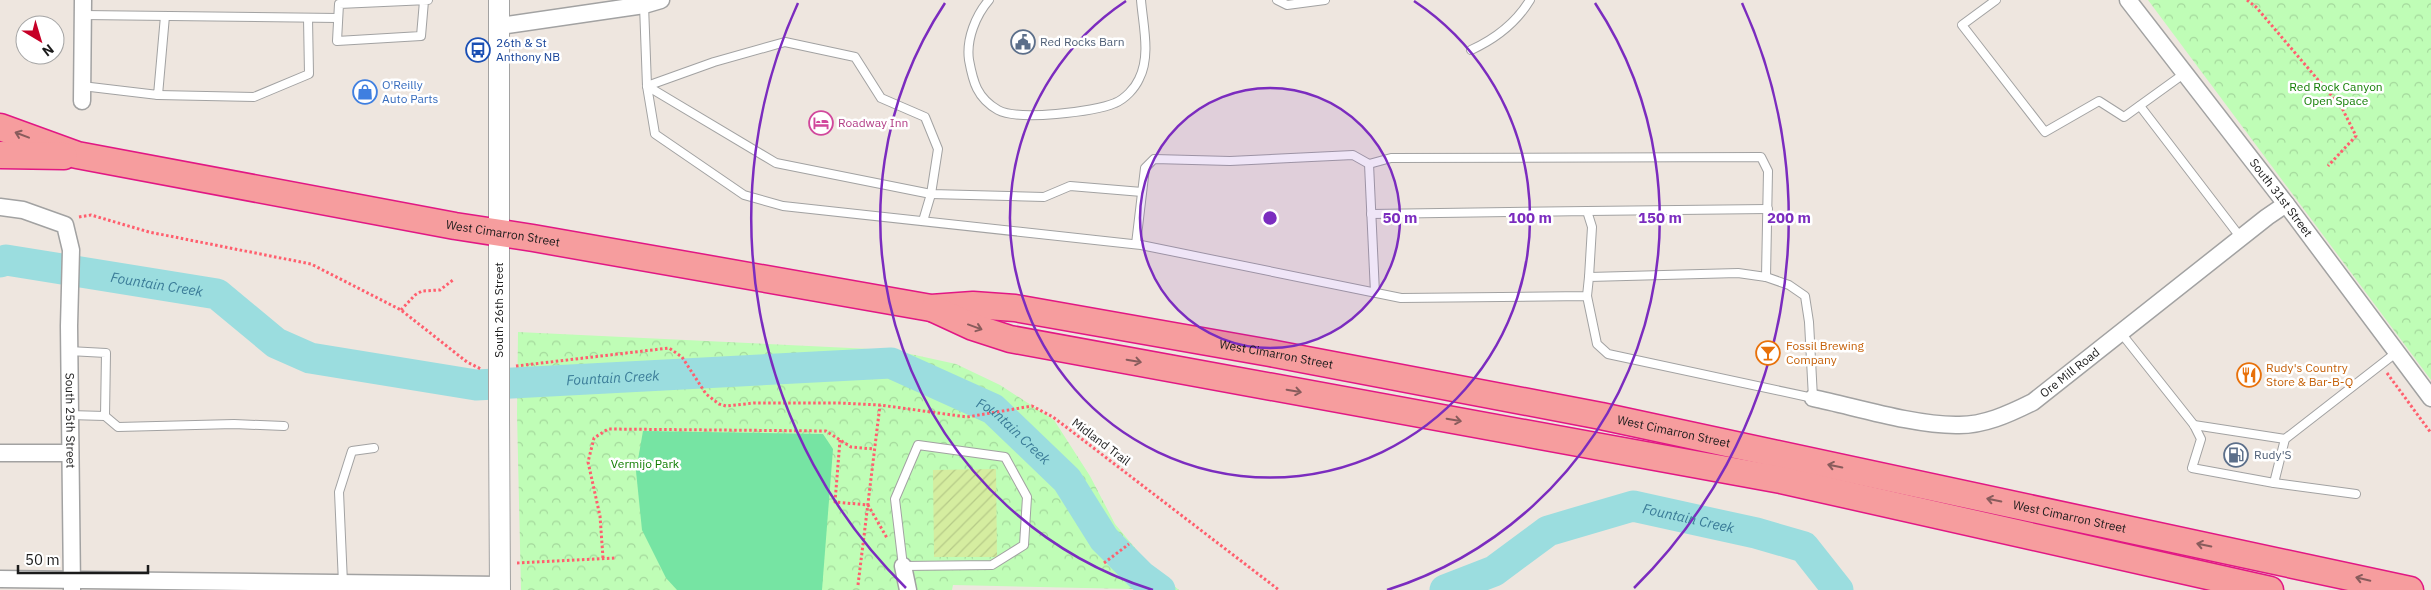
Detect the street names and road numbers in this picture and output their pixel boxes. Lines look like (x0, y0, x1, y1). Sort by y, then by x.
street label: South 31st Street (2247, 155, 2316, 240)
street label: West Cimarron Street (445, 216, 561, 250)
street label: South 26th Street (491, 262, 506, 358)
street label: West Cimarron Street (1218, 336, 1334, 372)
street label: Ore Mill Road (2037, 344, 2102, 401)
street label: South 25th Street (63, 373, 79, 468)
street label: West Cimarron Street (1616, 412, 1732, 451)
street label: Midland Trail (1069, 415, 1134, 468)
street label: West Cimarron Street (2012, 497, 2128, 536)

